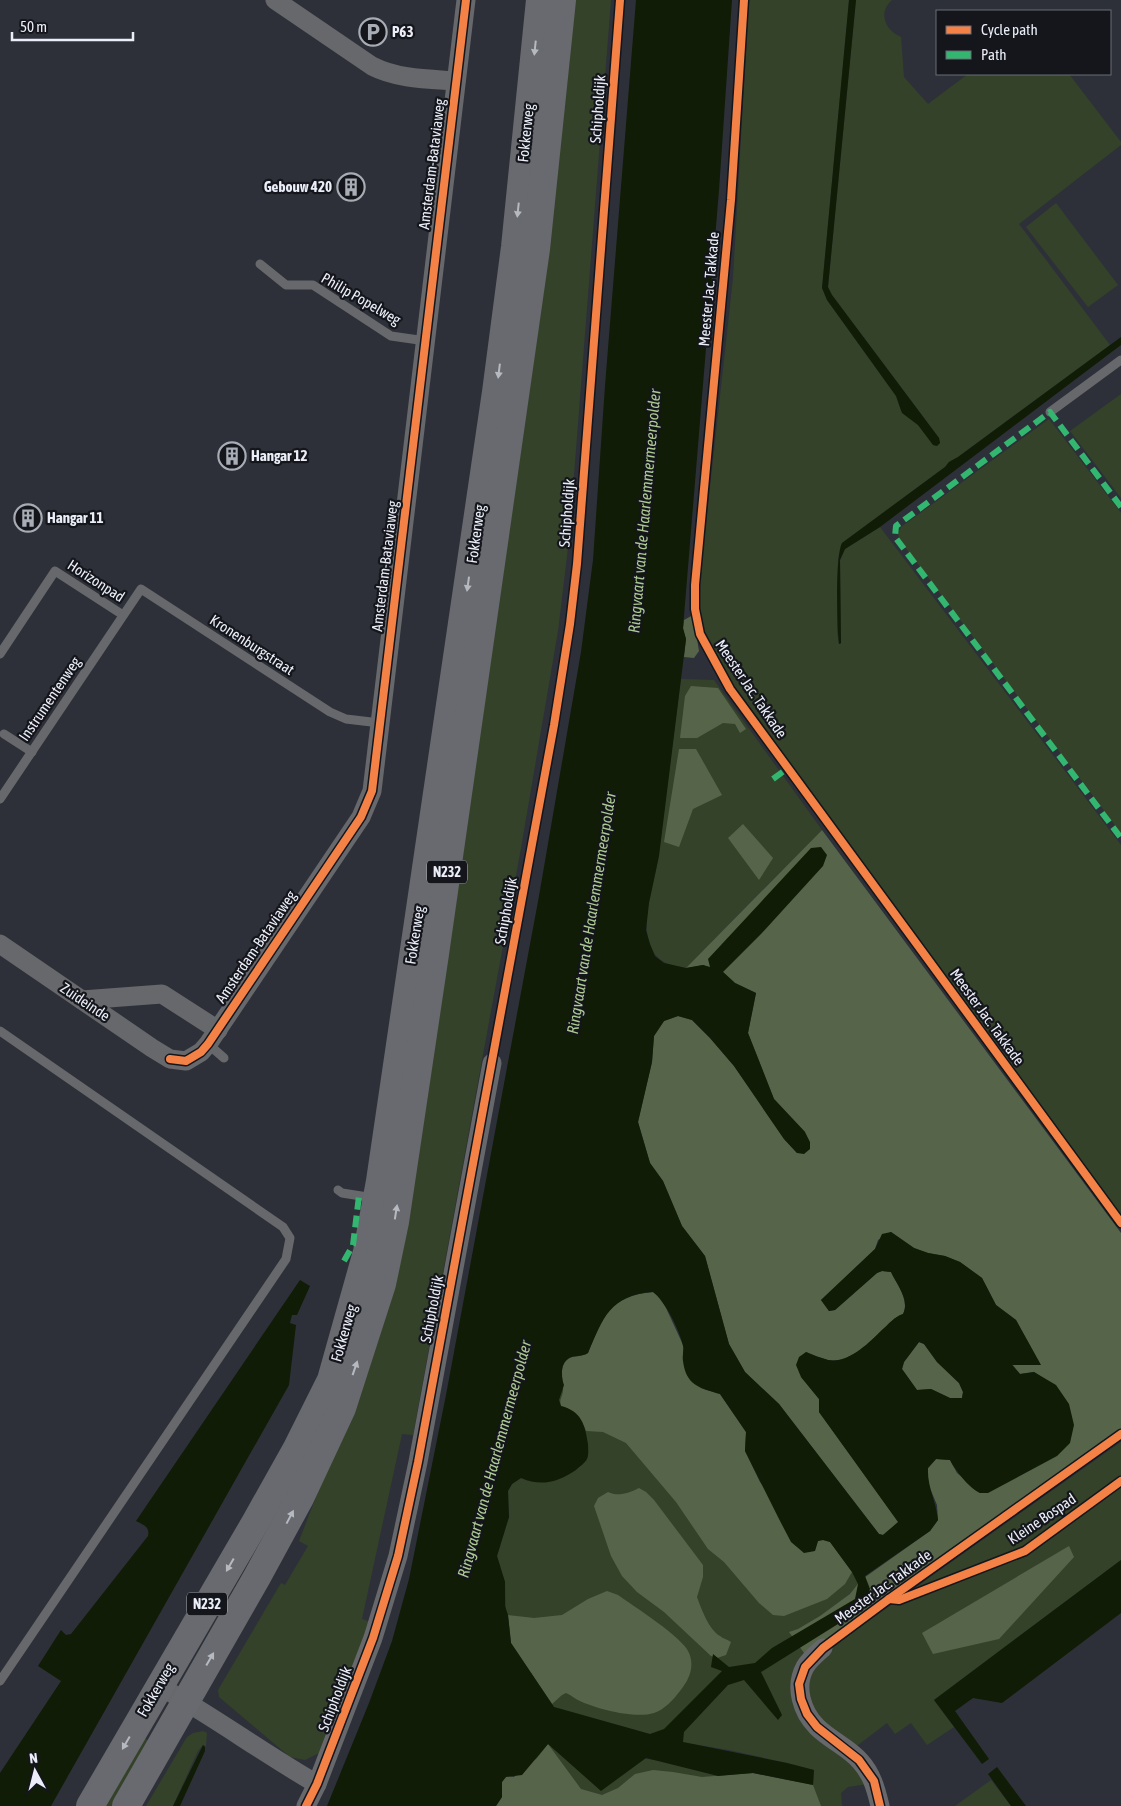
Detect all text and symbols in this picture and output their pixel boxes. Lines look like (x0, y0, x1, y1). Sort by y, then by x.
scale bar (12, 10, 134, 42)
legend (936, 10, 1111, 75)
parking icon: P63 (358, 17, 388, 47)
text: 50 m (20, 18, 47, 35)
text: Cycle path (981, 21, 1038, 38)
place label: P63 (392, 23, 413, 40)
one-way arrow (531, 41, 539, 57)
text: Path (981, 46, 1007, 63)
street label: Schipholdijk (587, 74, 608, 144)
street label: Amsterdam-Bataviaweg (415, 97, 448, 230)
street label: Fokkerweg (514, 102, 537, 163)
building icon: Gebouw 420 (336, 172, 366, 202)
place label: Gebouw 420 (264, 178, 332, 195)
one-way arrow (514, 202, 522, 218)
street label: Meester Jac. Takkade (695, 231, 722, 347)
street label: Philip Popelweg (319, 269, 404, 328)
one-way arrow (495, 364, 503, 380)
water label: Ringvaart van de Haarlemmermeerpolder (624, 387, 665, 634)
building icon: Hangar 12 (217, 441, 247, 471)
place label: Hangar 12 (251, 447, 308, 464)
street label: Schipholdijk (556, 478, 577, 548)
street label: Amsterdam-Bataviaweg (368, 499, 401, 632)
building icon: Hangar 11 (13, 503, 43, 533)
street label: Fokkerweg (463, 503, 488, 564)
place label: Hangar 11 (47, 509, 104, 526)
street label: Horizonpad (65, 556, 128, 605)
one-way arrow (464, 577, 472, 593)
street label: Kronenburgstraat (207, 611, 298, 678)
street label: Meester Jac. Takkade (712, 636, 791, 741)
street label: Instrumentenweg (15, 653, 84, 744)
water label: Ringvaart van de Haarlemmermeerpolder (563, 789, 620, 1035)
road number: N232 (427, 860, 467, 884)
street label: Schipholdijk (491, 875, 520, 946)
street label: Amsterdam-Bataviaweg (212, 887, 300, 1006)
street label: Fokkerweg (401, 904, 428, 965)
street label: Meester Jac. Takkade (947, 965, 1028, 1068)
street label: Zuideinde (57, 979, 113, 1024)
one-way arrow (393, 1203, 401, 1219)
street label: Schipholdijk (417, 1273, 446, 1344)
street label: Fokkerweg (327, 1302, 360, 1364)
water label: Ringvaart van de Haarlemmermeerpolder (454, 1337, 536, 1580)
one-way arrow (352, 1361, 359, 1376)
street label: Kleine Bospad (1005, 1490, 1079, 1548)
one-way arrow (286, 1510, 294, 1524)
street label: Meester Jac. Takkade (831, 1546, 934, 1627)
one-way arrow (226, 1559, 235, 1572)
road number: N232 (187, 1592, 227, 1616)
one-way arrow (206, 1651, 214, 1666)
street label: Fokkerweg (133, 1659, 178, 1720)
street label: Schipholdijk (314, 1663, 355, 1734)
one-way arrow (122, 1736, 130, 1750)
north arrow (10, 1746, 60, 1796)
text: N (28, 1750, 38, 1767)

